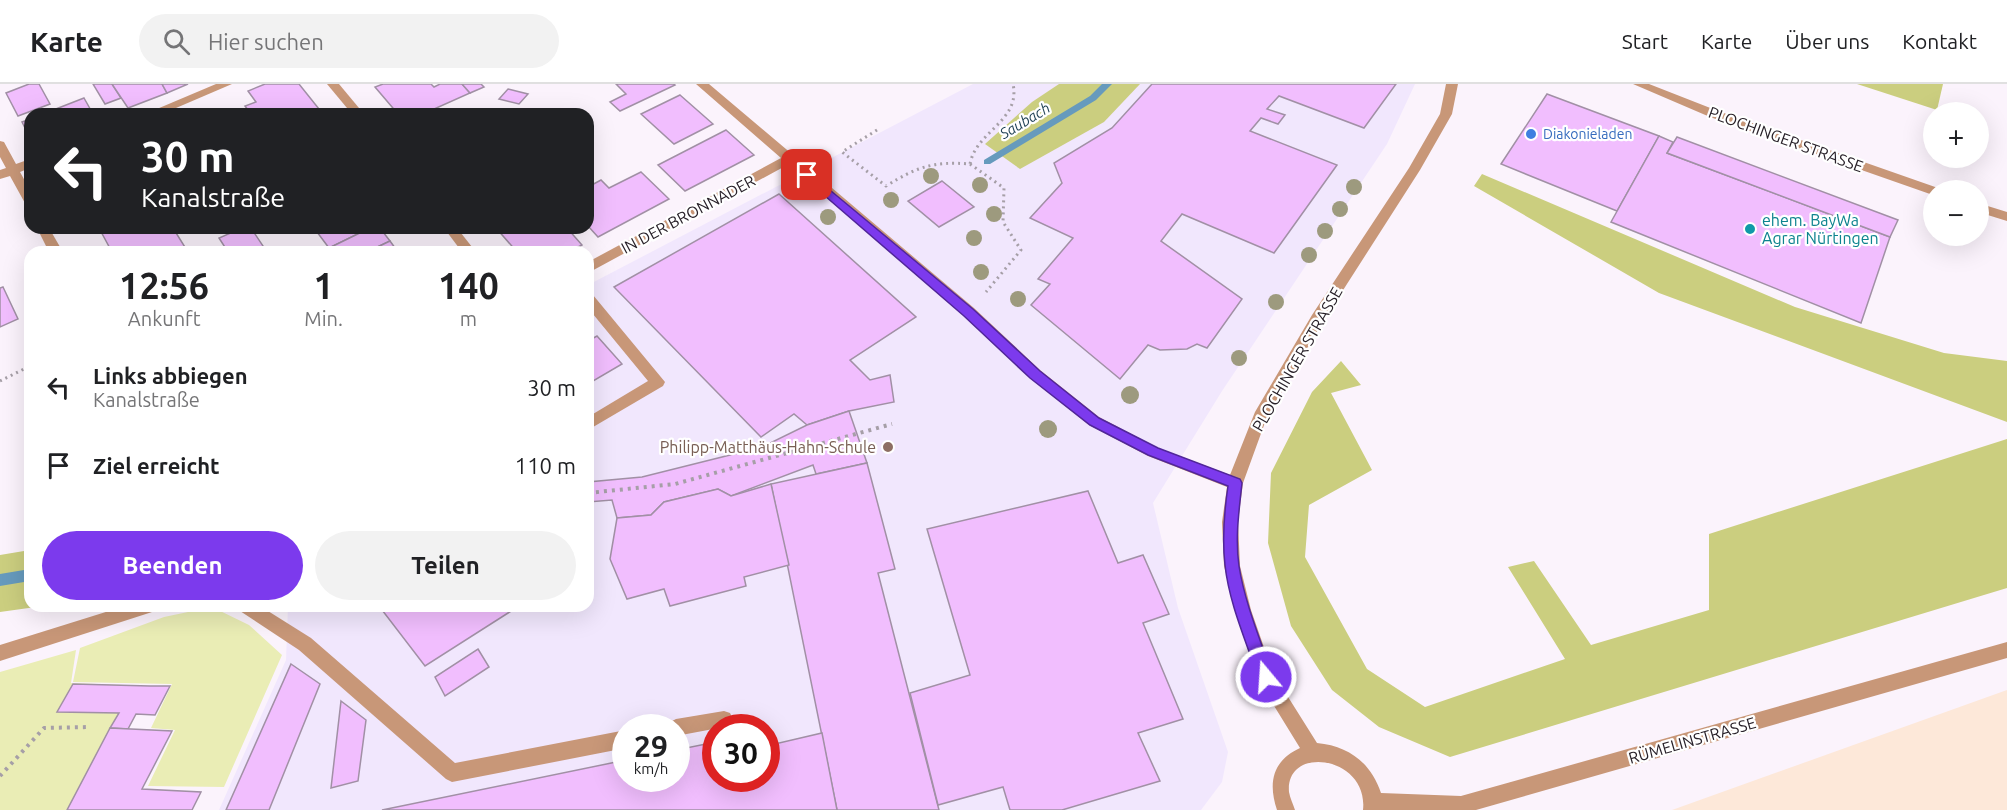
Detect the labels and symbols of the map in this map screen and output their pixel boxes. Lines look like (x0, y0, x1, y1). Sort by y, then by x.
water label: Saubach (996, 99, 1053, 143)
street label: PLOCHINGER STRASSE (1706, 103, 1866, 175)
place label: Diakonieladen (1543, 126, 1632, 142)
marker: Diakonieladen (1524, 127, 1538, 141)
pin (781, 149, 832, 200)
street label: IN DER BRONNADER (618, 171, 758, 257)
place label: ehem. BayWa Agrar Nürtingen (1762, 211, 1879, 247)
marker: ehem. BayWa Agrar Nürtingen (1743, 222, 1757, 236)
street label: PLOCHINGER STRASSE (1248, 284, 1346, 434)
place label: Philipp-Matthäus-Hahn-Schule (660, 438, 876, 456)
marker: Philipp-Matthäus-Hahn-Schule (881, 440, 895, 454)
position arrow (1234, 645, 1298, 709)
street label: RÜMELINSTRASSE (1626, 713, 1758, 767)
speed limit sign: 30 (702, 714, 780, 792)

